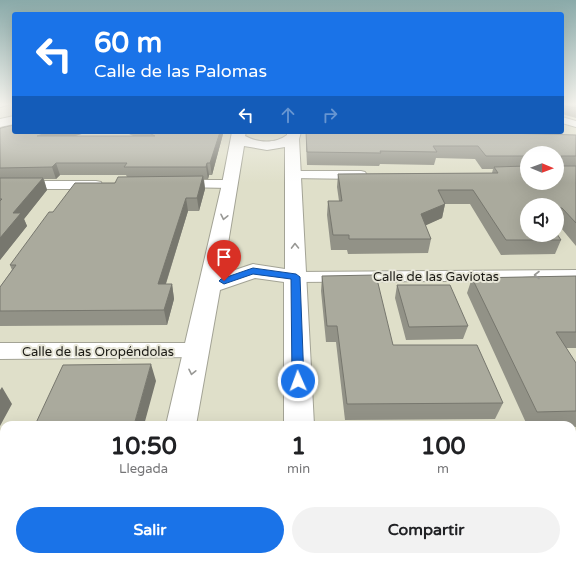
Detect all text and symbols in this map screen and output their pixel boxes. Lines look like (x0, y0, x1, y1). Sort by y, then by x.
text: 60 m (94, 26, 162, 60)
icon: left (28, 28, 80, 80)
text: Calle de las Palomas (94, 60, 267, 82)
icon: left (235, 104, 257, 126)
icon: ahead (277, 104, 299, 126)
icon: right (319, 104, 341, 126)
north arrow (520, 146, 564, 190)
map controls (520, 146, 564, 242)
button: sound (520, 198, 564, 242)
one-way arrow (220, 214, 228, 220)
pin (207, 240, 241, 281)
one-way arrow (291, 243, 299, 249)
icon: arrive (213, 246, 235, 268)
street label: Calle de las Gaviotas (373, 269, 499, 285)
one-way arrow (534, 271, 540, 279)
street label: Calle de las Oropéndolas (22, 344, 174, 360)
position arrow (277, 360, 319, 402)
one-way arrow (188, 369, 196, 375)
text: 10:50 (110, 432, 177, 461)
text: 1 (291, 432, 306, 461)
text: 100 (420, 432, 466, 461)
text: Llegada (119, 461, 168, 477)
text: min (287, 461, 310, 477)
text: m (437, 461, 449, 477)
button: Salir (16, 507, 284, 553)
button: Compartir (292, 507, 560, 553)

